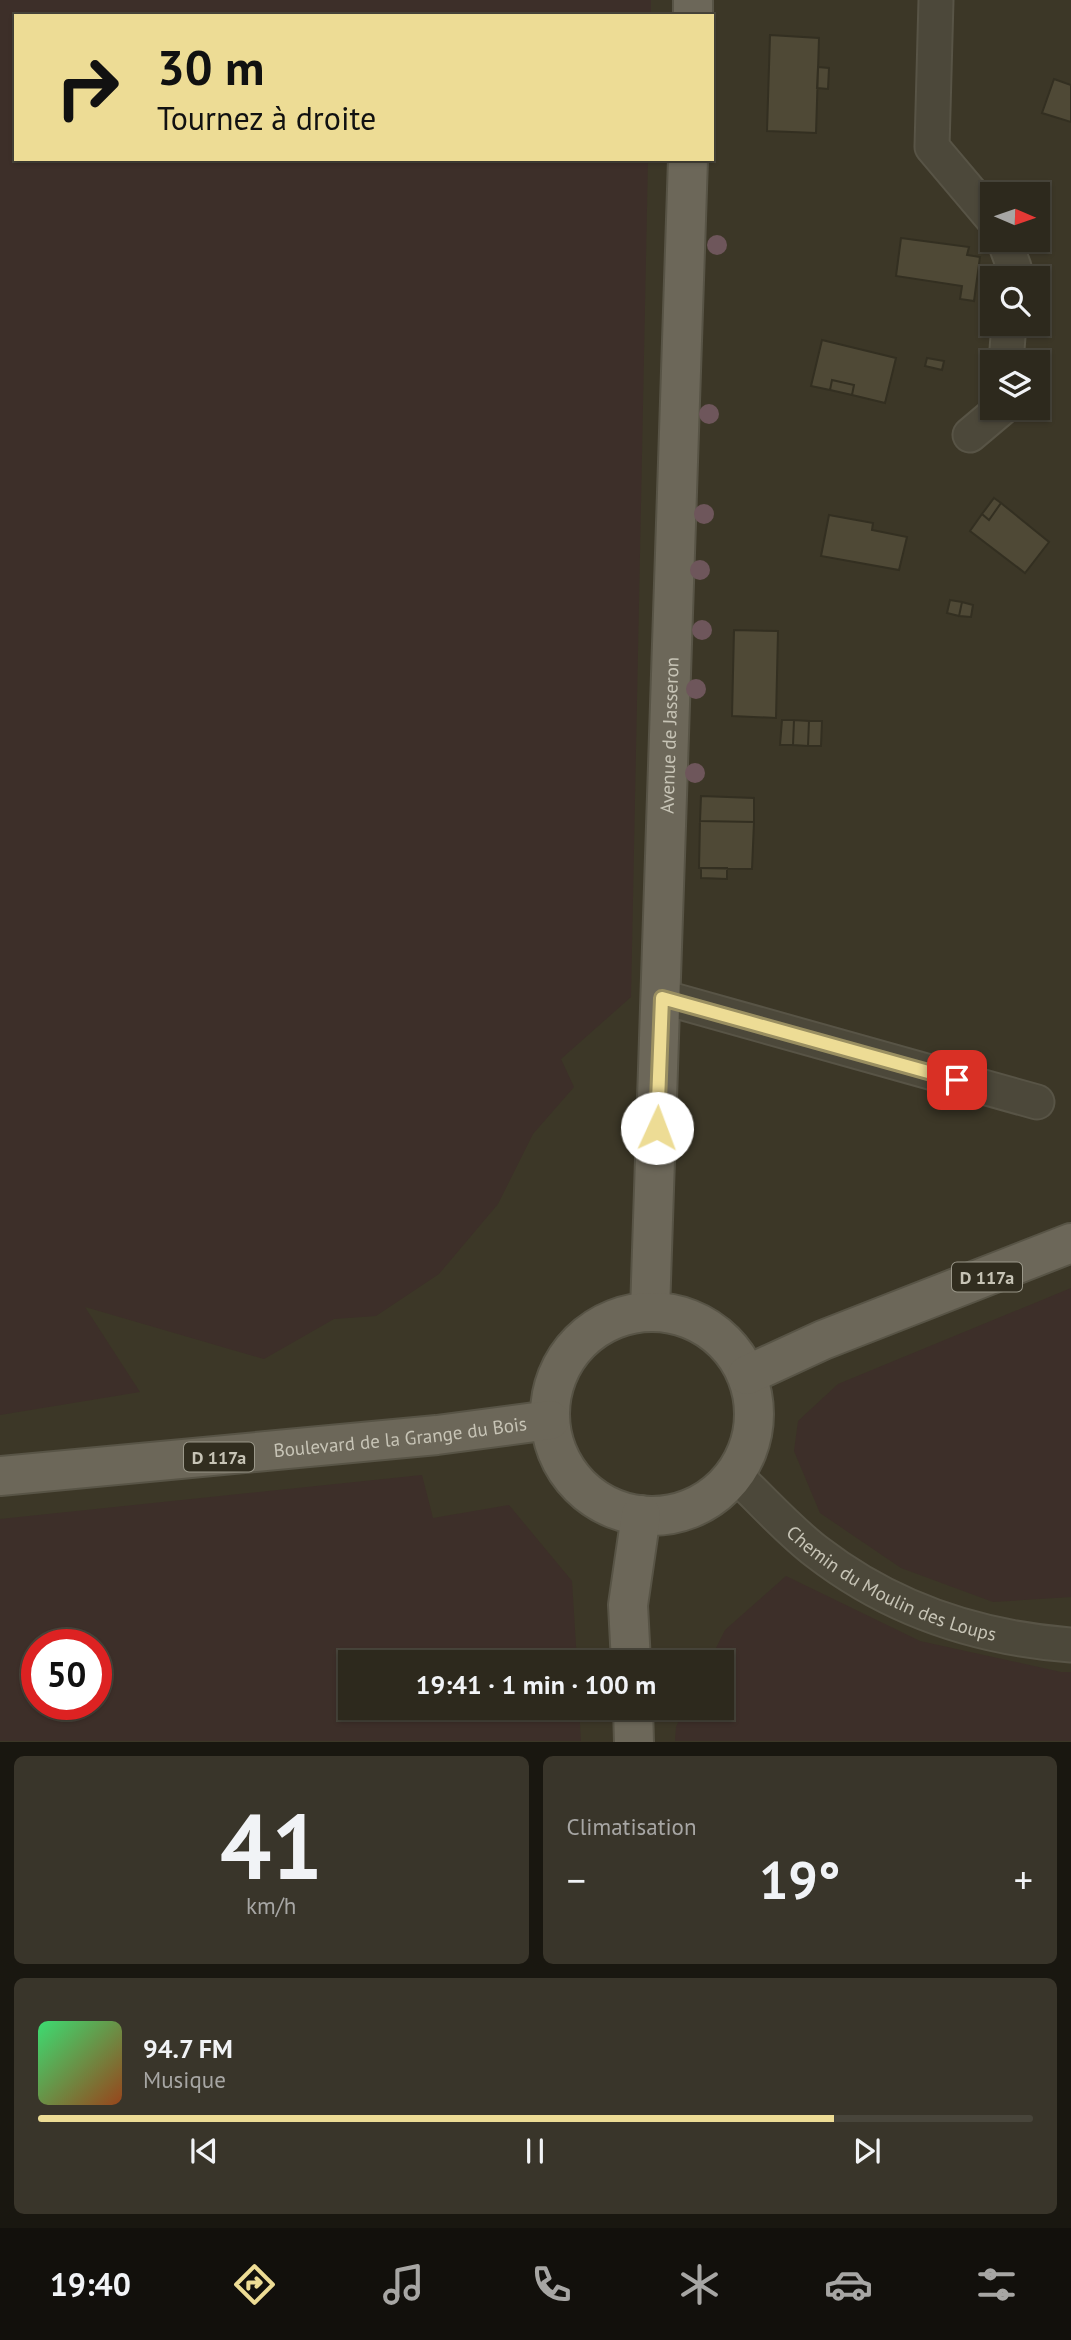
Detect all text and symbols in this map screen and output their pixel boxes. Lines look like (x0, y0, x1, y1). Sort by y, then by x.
text: 30 m (157, 35, 264, 99)
icon: right (42, 42, 133, 133)
text: Tournez à droite (157, 97, 376, 139)
north arrow (980, 182, 1050, 252)
map controls (980, 182, 1050, 420)
button: search (980, 266, 1050, 336)
button: layers (980, 350, 1050, 420)
street label: Avenue de Jasseron (654, 656, 684, 814)
pin (927, 1050, 987, 1110)
icon: arrive (938, 1061, 976, 1099)
position arrow (620, 1091, 694, 1165)
road number: D 117a (952, 1262, 1022, 1292)
street label: Boulevard de la Grange du Bois (272, 1411, 528, 1462)
road number: D 117a (184, 1442, 254, 1472)
street label: Chemin du Moulin des Loups (782, 1520, 999, 1646)
speed limit sign: 50 (21, 1629, 112, 1720)
text: 19:41 · 1 min · 100 m (416, 1668, 656, 1701)
text: 41 (220, 1786, 323, 1904)
text: Climatisation (567, 1812, 697, 1841)
text: 19° (759, 1846, 841, 1913)
text: − (567, 1855, 586, 1904)
text: + (1014, 1855, 1033, 1904)
text: km/h (246, 1891, 296, 1920)
text: 94.7 FM (143, 2032, 233, 2065)
text: Musique (143, 2065, 226, 2094)
icon: previous (185, 2132, 223, 2170)
icon: pause (516, 2132, 554, 2170)
icon: next (848, 2132, 886, 2170)
icon: directions (230, 2260, 279, 2309)
icon: music (379, 2260, 428, 2309)
icon: phone (527, 2260, 576, 2309)
icon: climate (675, 2260, 724, 2309)
icon: car (824, 2260, 873, 2309)
icon: filters (972, 2260, 1021, 2309)
text: 19:40 (50, 2263, 131, 2305)

